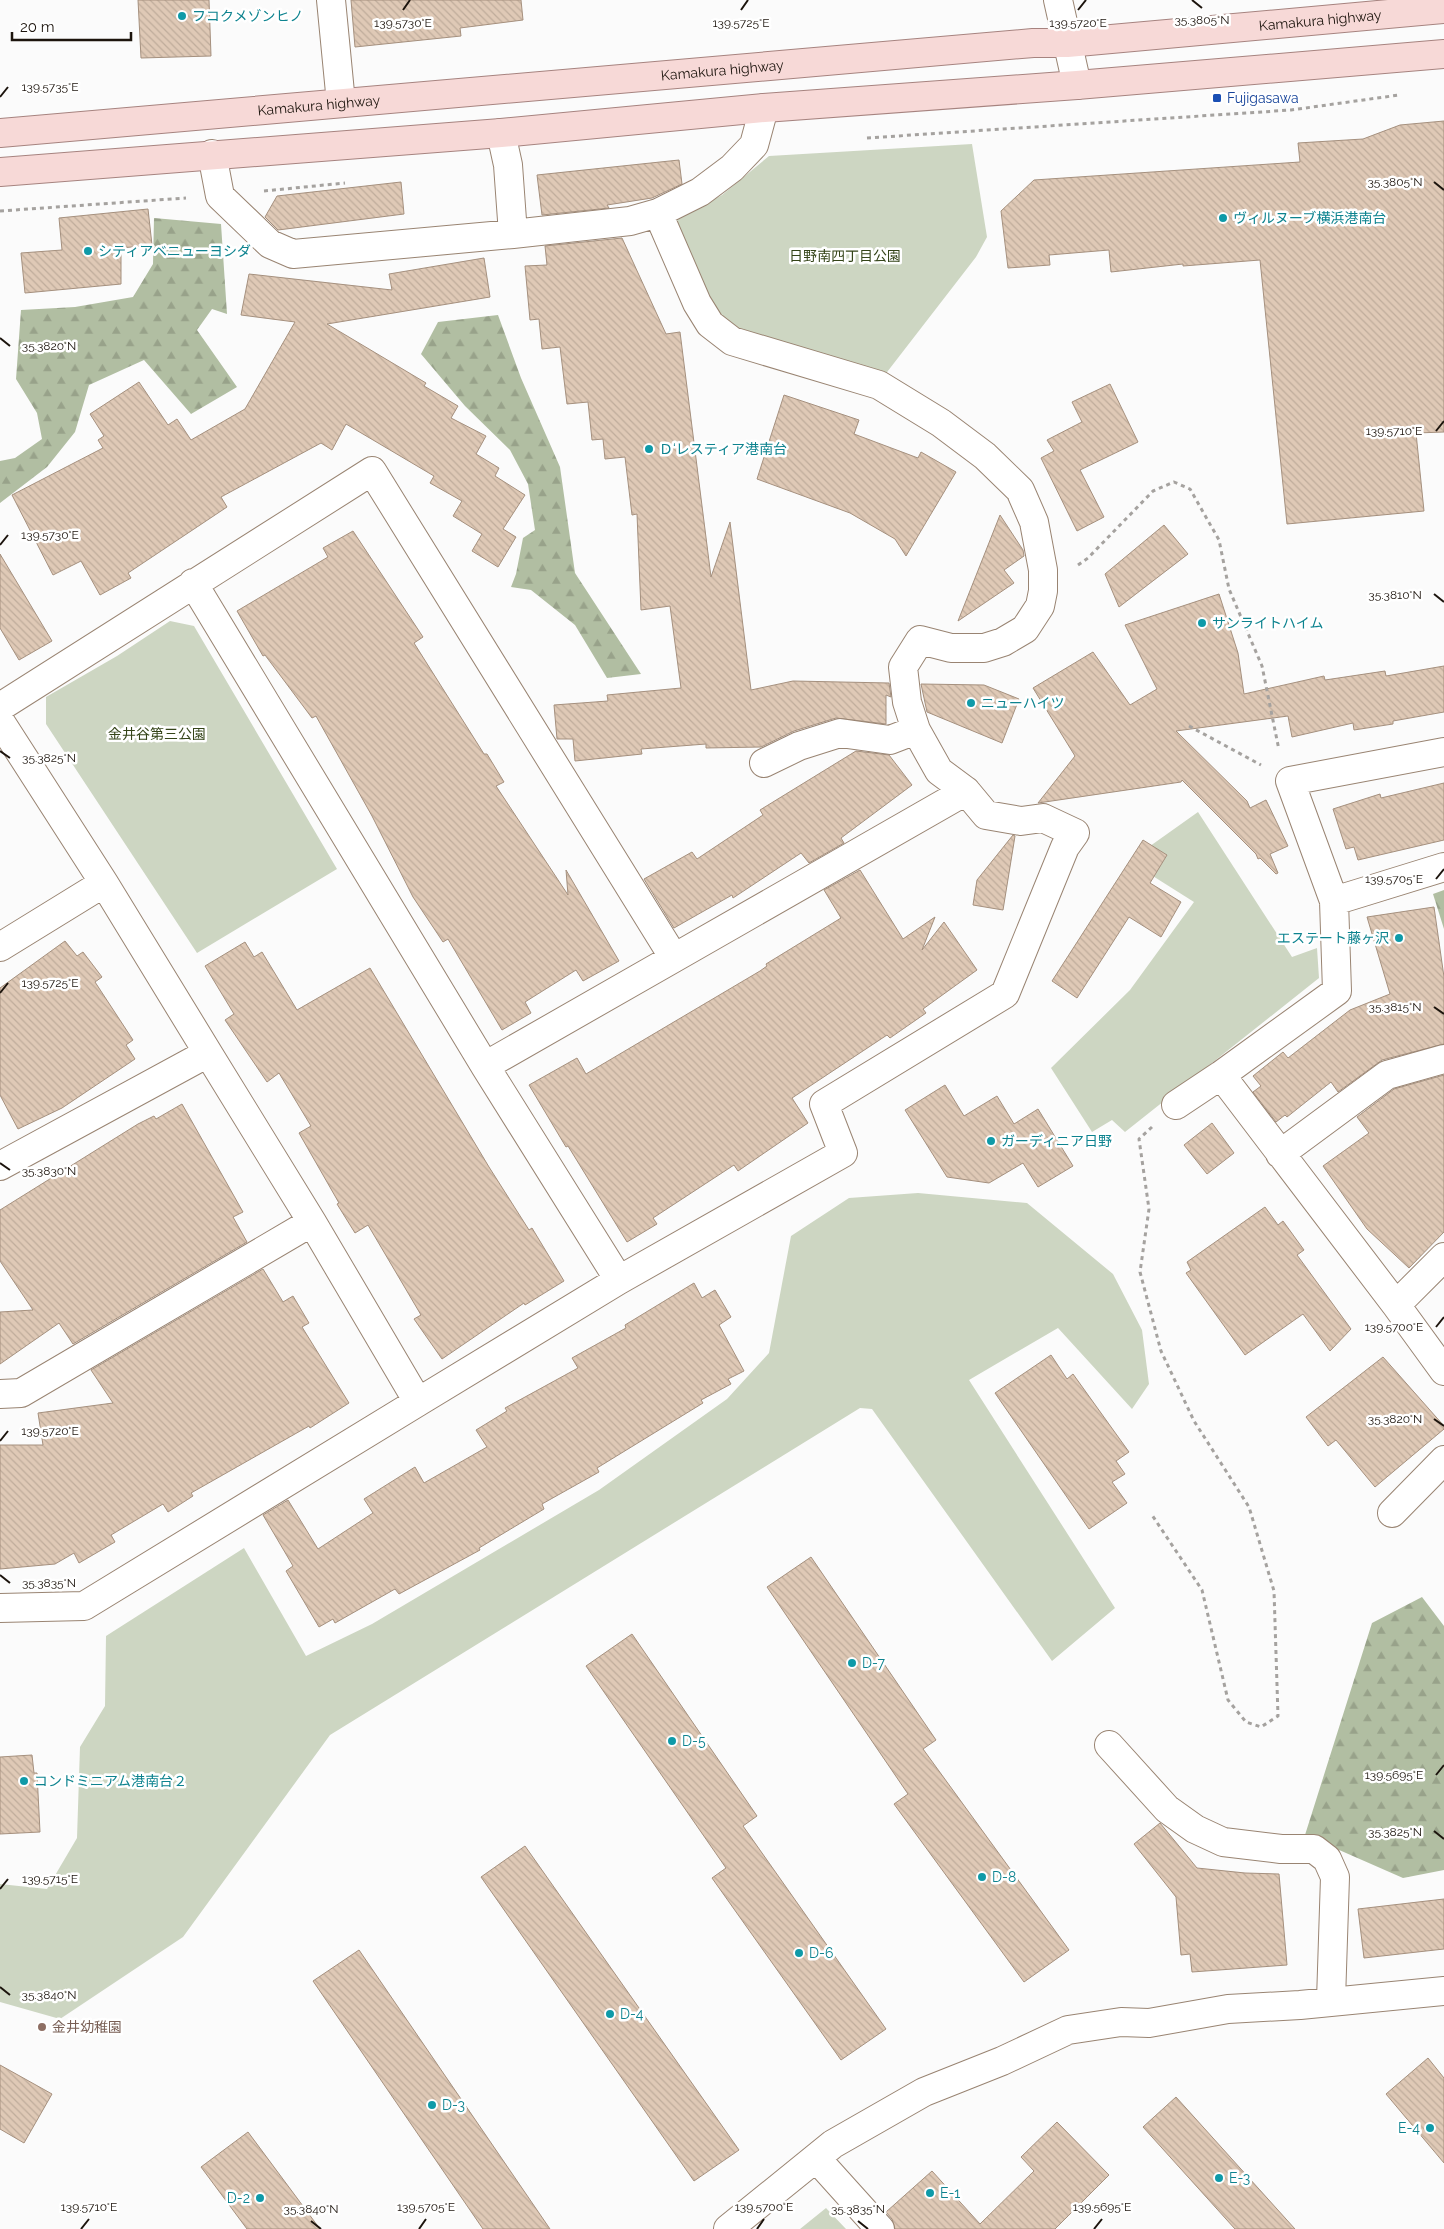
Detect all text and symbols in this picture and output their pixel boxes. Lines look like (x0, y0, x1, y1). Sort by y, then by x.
street label: Kamakura highway (1258, 7, 1383, 34)
place label: フコクメゾンヒノ (192, 8, 303, 24)
scale bar (12, 10, 131, 42)
marker: フコクメゾンヒノ (176, 10, 188, 22)
text: 35.3805°N (1174, 13, 1230, 27)
text: 139.5730°E (374, 16, 432, 30)
text: 139.5725°E (712, 16, 770, 30)
text: 139.5720°E (1049, 16, 1107, 30)
text: 20 m (20, 18, 55, 36)
street label: Kamakura highway (660, 57, 785, 83)
text: 139.5735°E (21, 80, 79, 94)
place label: Fujigasawa (1227, 90, 1299, 106)
street label: Kamakura highway (257, 92, 381, 119)
marker: Fujigasawa (1211, 92, 1223, 104)
text: 35.3805°N (1367, 175, 1423, 189)
place label: ヴィルヌーブ横浜港南台 (1233, 210, 1386, 226)
marker: ヴィルヌーブ横浜港南台 (1217, 212, 1229, 224)
place label: シティアベニューヨシダ (98, 243, 251, 259)
marker: シティアベニューヨシダ (82, 245, 94, 257)
park label: 日野南四丁目公園 (789, 248, 901, 264)
text: 35.3820°N (22, 339, 76, 353)
text: 139.5710°E (1366, 424, 1422, 438)
place label: Ｄ‘レスティア港南台 (659, 441, 787, 457)
marker: Ｄ‘レスティア港南台 (643, 443, 655, 455)
text: 139.5730°E (21, 528, 79, 542)
text: 35.3810°N (1368, 588, 1422, 602)
place label: サンライトハイム (1212, 615, 1323, 631)
marker: サンライトハイム (1196, 617, 1208, 629)
place label: ニューハイツ (981, 695, 1064, 711)
marker: ニューハイツ (965, 697, 977, 709)
park label: 金井谷第三公園 (108, 726, 206, 742)
text: 35.3825°N (22, 751, 76, 765)
text: 139.5705°E (1365, 872, 1423, 886)
place label: エステート藤ヶ沢 (1277, 930, 1389, 946)
marker: エステート藤ヶ沢 (1393, 932, 1405, 944)
text: 139.5725°E (21, 976, 79, 990)
text: 35.3815°N (1369, 1000, 1421, 1014)
place label: ガーディニア日野 (1001, 1133, 1112, 1149)
marker: ガーディニア日野 (985, 1135, 997, 1147)
text: 35.3830°N (22, 1164, 76, 1178)
text: 139.5700°E (1365, 1320, 1423, 1334)
text: 35.3820°N (1368, 1412, 1422, 1426)
text: 139.5720°E (21, 1424, 79, 1438)
text: 35.3835°N (22, 1576, 76, 1590)
place label: D-7 (862, 1655, 885, 1671)
marker: D-7 (846, 1657, 858, 1669)
place label: D-5 (682, 1733, 706, 1749)
marker: D-5 (666, 1735, 678, 1747)
text: 139.5695°E (1365, 1768, 1423, 1782)
place label: コンドミニアム港南台２ (34, 1773, 187, 1789)
marker: コンドミニアム港南台２ (18, 1775, 30, 1787)
text: 35.3825°N (1368, 1825, 1422, 1839)
place label: D-8 (992, 1869, 1016, 1885)
marker: D-8 (976, 1871, 988, 1883)
text: 139.5715°E (22, 1872, 78, 1886)
place label: D-6 (809, 1945, 833, 1961)
marker: D-6 (793, 1947, 805, 1959)
text: 35.3840°N (22, 1988, 76, 2002)
place label: D-4 (620, 2006, 644, 2022)
marker: D-4 (604, 2008, 616, 2020)
place label: 金井幼稚園 (52, 2019, 122, 2035)
marker: 金井幼稚園 (36, 2021, 48, 2033)
place label: D-3 (442, 2097, 465, 2113)
marker: D-3 (426, 2099, 438, 2111)
place label: E-4 (1398, 2120, 1420, 2136)
marker: E-4 (1424, 2122, 1436, 2134)
place label: E-3 (1229, 2170, 1250, 2186)
marker: E-3 (1213, 2172, 1225, 2184)
place label: E-1 (940, 2185, 960, 2201)
marker: E-1 (924, 2187, 936, 2199)
place label: D-2 (227, 2190, 250, 2206)
marker: D-2 (254, 2192, 266, 2204)
text: 139.5710°E (61, 2200, 117, 2214)
text: 139.5705°E (397, 2200, 455, 2214)
text: 139.5700°E (735, 2200, 793, 2214)
text: 139.5695°E (1073, 2200, 1131, 2214)
text: 35.3840°N (284, 2202, 338, 2216)
text: 35.3835°N (831, 2202, 885, 2216)

